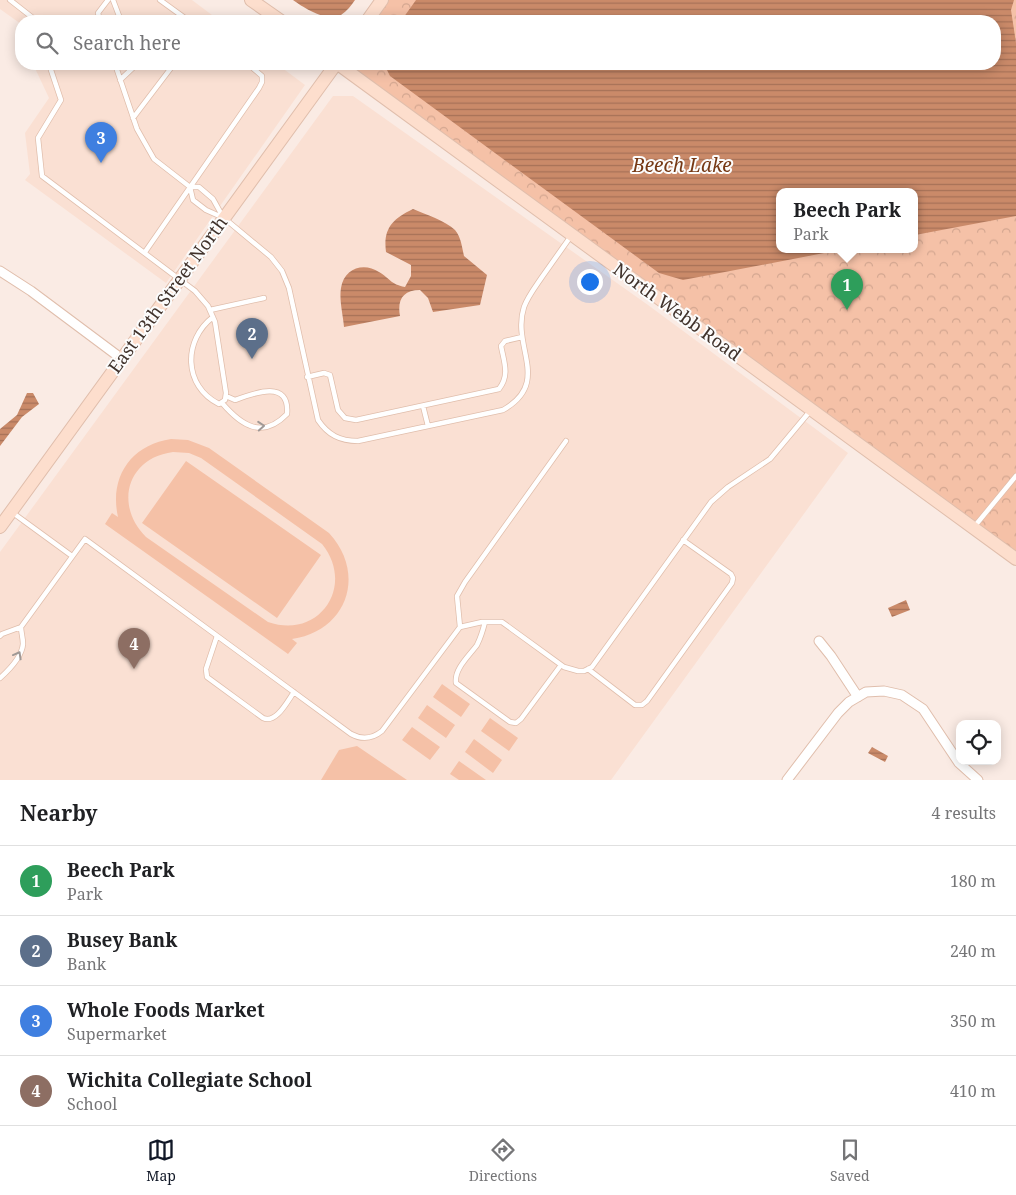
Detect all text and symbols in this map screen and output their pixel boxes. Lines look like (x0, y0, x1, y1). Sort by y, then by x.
search box (15, 15, 1001, 70)
icon: search (33, 29, 61, 57)
text: Search here (73, 30, 181, 56)
pin: 3 (85, 122, 117, 163)
water label: Beech Lake (631, 152, 732, 178)
popup (776, 188, 918, 253)
text: Beech Park (793, 197, 901, 223)
street label: East 13th Street North (102, 211, 232, 378)
text: Park (793, 223, 829, 245)
street label: North Webb Road (609, 257, 746, 366)
your location (577, 269, 603, 295)
pin: 1 (831, 269, 863, 310)
pin: 2 (236, 318, 268, 359)
one-way arrow (258, 421, 266, 432)
pin: 4 (118, 628, 150, 669)
one-way arrow (12, 651, 22, 660)
map controls (956, 720, 1001, 765)
button: locate (956, 720, 1001, 765)
text: Nearby (20, 799, 98, 827)
text: 4 results (932, 802, 996, 824)
text: Beech Park (67, 857, 175, 883)
text: 1 (31, 870, 41, 892)
text: 180 m (950, 870, 996, 892)
text: Park (67, 883, 103, 905)
text: Busey Bank (67, 927, 177, 953)
text: 2 (31, 940, 41, 962)
text: 240 m (950, 940, 996, 962)
text: Bank (67, 953, 106, 975)
text: Whole Foods Market (67, 997, 265, 1023)
text: 3 (31, 1010, 41, 1032)
text: 350 m (950, 1010, 996, 1032)
text: Supermarket (67, 1023, 167, 1045)
text: Wichita Collegiate School (67, 1067, 312, 1093)
text: 4 (31, 1080, 41, 1102)
text: 410 m (950, 1080, 996, 1102)
text: School (67, 1093, 117, 1115)
tab: Map (146, 1136, 176, 1185)
tab: Directions (469, 1136, 537, 1185)
tab: Saved (830, 1136, 870, 1185)

